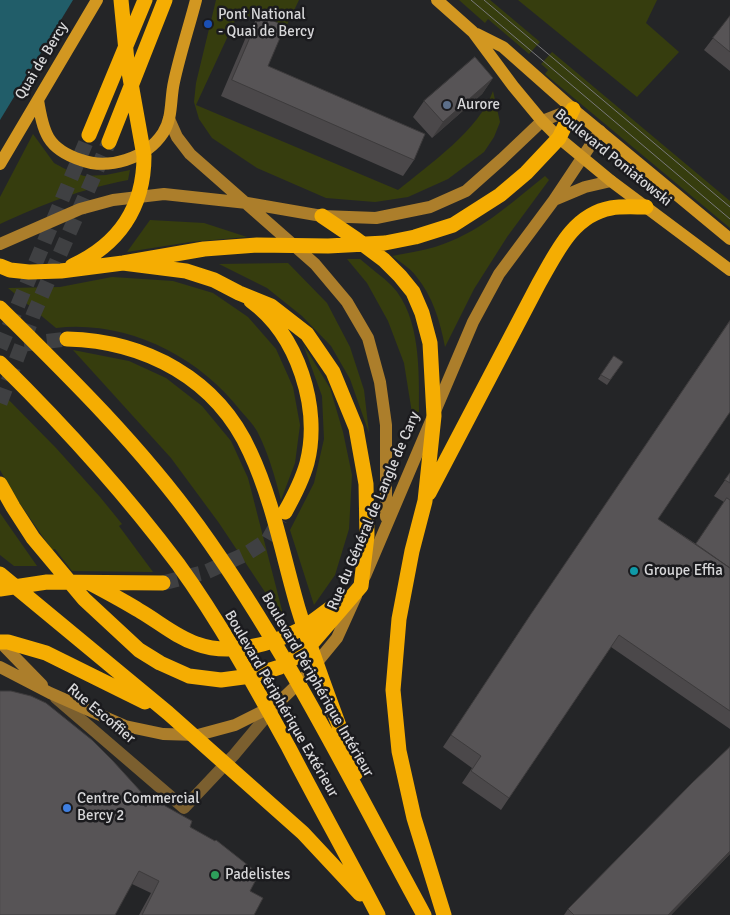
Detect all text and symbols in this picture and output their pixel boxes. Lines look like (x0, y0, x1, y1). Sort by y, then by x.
place label: Pont National - Quai de Bercy (218, 6, 314, 41)
marker: Pont National - Quai de Bercy (202, 18, 214, 30)
street label: Quai de Bercy (12, 19, 72, 103)
place label: Aurore (457, 96, 500, 114)
marker: Aurore (441, 99, 453, 111)
street label: Boulevard Poniatowski (551, 105, 675, 211)
street label: Rue du Général de Langle de Cary (324, 409, 424, 613)
place label: Groupe Effia (644, 562, 723, 580)
marker: Groupe Effia (628, 565, 640, 577)
street label: Boulevard Périphérique Intérieur (257, 590, 377, 780)
street label: Boulevard Périphérique Extérieur (220, 607, 342, 801)
street label: Rue Escoffier (63, 680, 139, 748)
place label: Centre Commercial Bercy 2 (77, 790, 200, 825)
marker: Centre Commercial Bercy 2 (61, 802, 73, 814)
place label: Padelistes (225, 866, 290, 884)
marker: Padelistes (209, 869, 221, 881)

